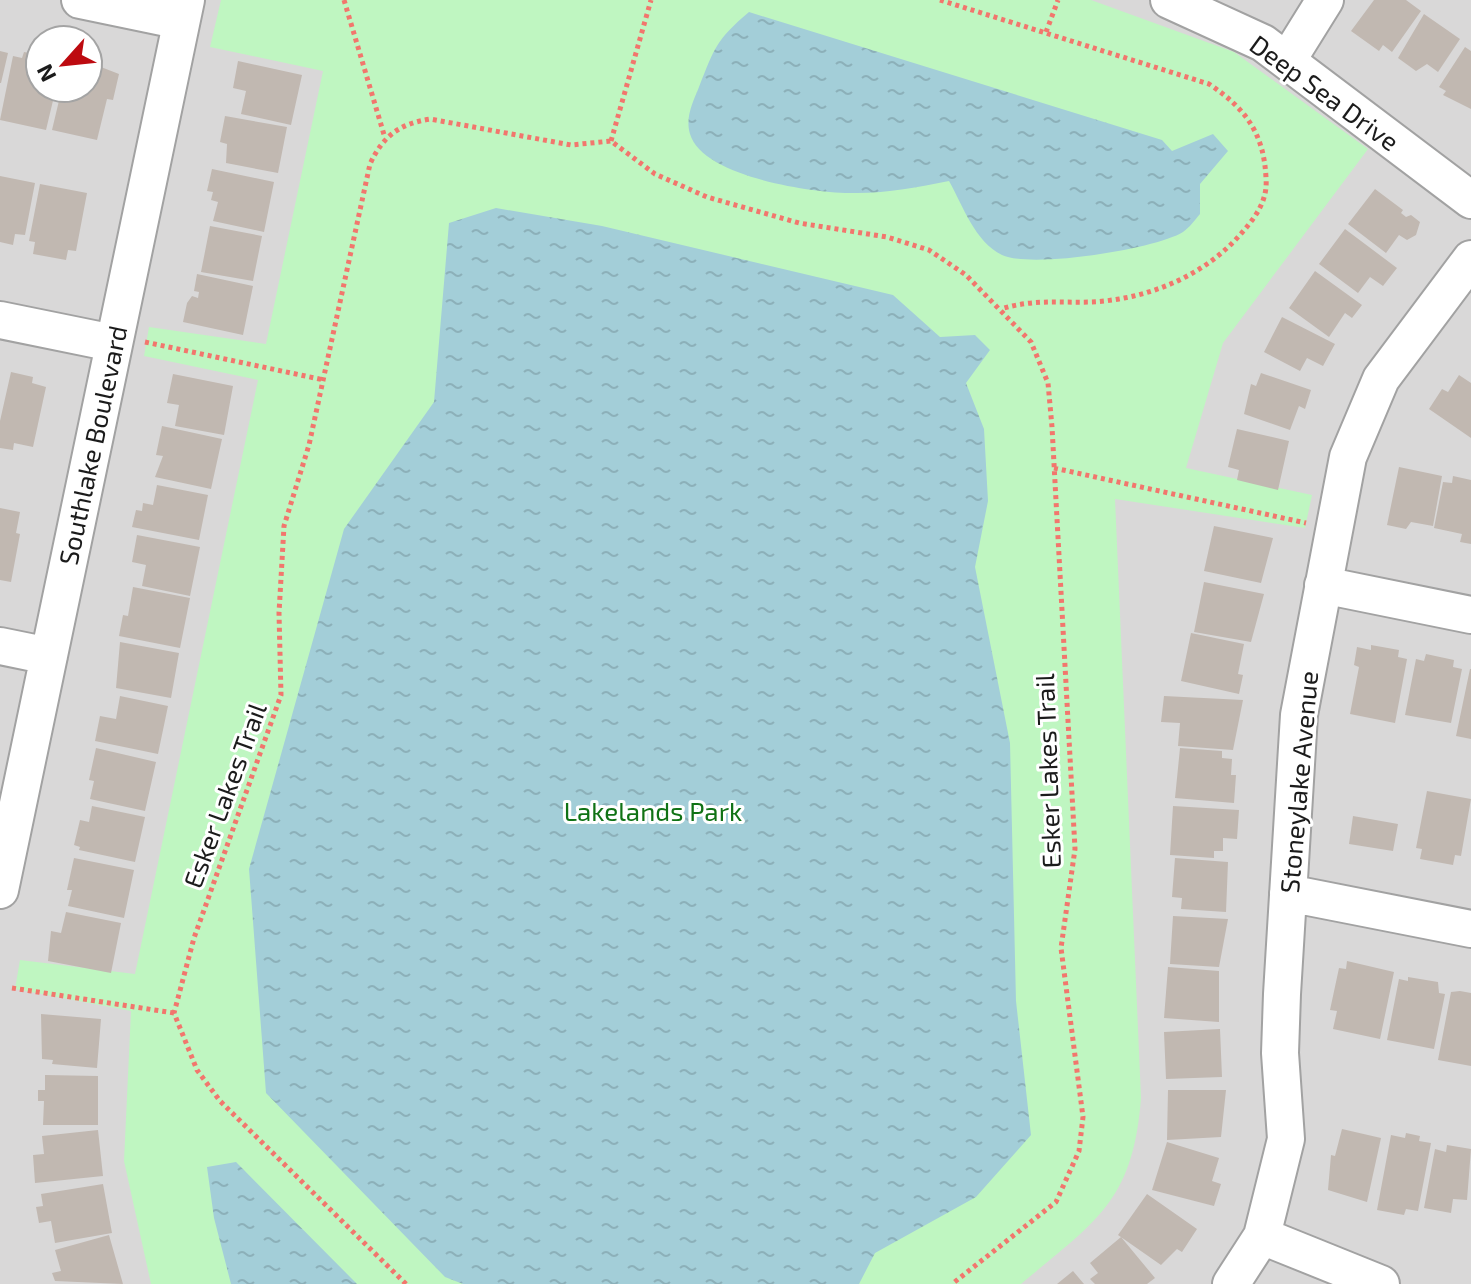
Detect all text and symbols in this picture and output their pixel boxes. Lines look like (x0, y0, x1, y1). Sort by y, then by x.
north arrow (24, 24, 104, 104)
street label: Deep Sea Drive (1245, 28, 1405, 156)
text: N (30, 61, 60, 87)
street label: Southlake Boulevard (51, 322, 133, 568)
street label: Stoneylake Avenue (1273, 670, 1323, 894)
street label: Esker Lakes Trail (1028, 673, 1066, 869)
street label: Esker Lakes Trail (176, 698, 272, 892)
park label: Lakelands Park (564, 795, 742, 826)

